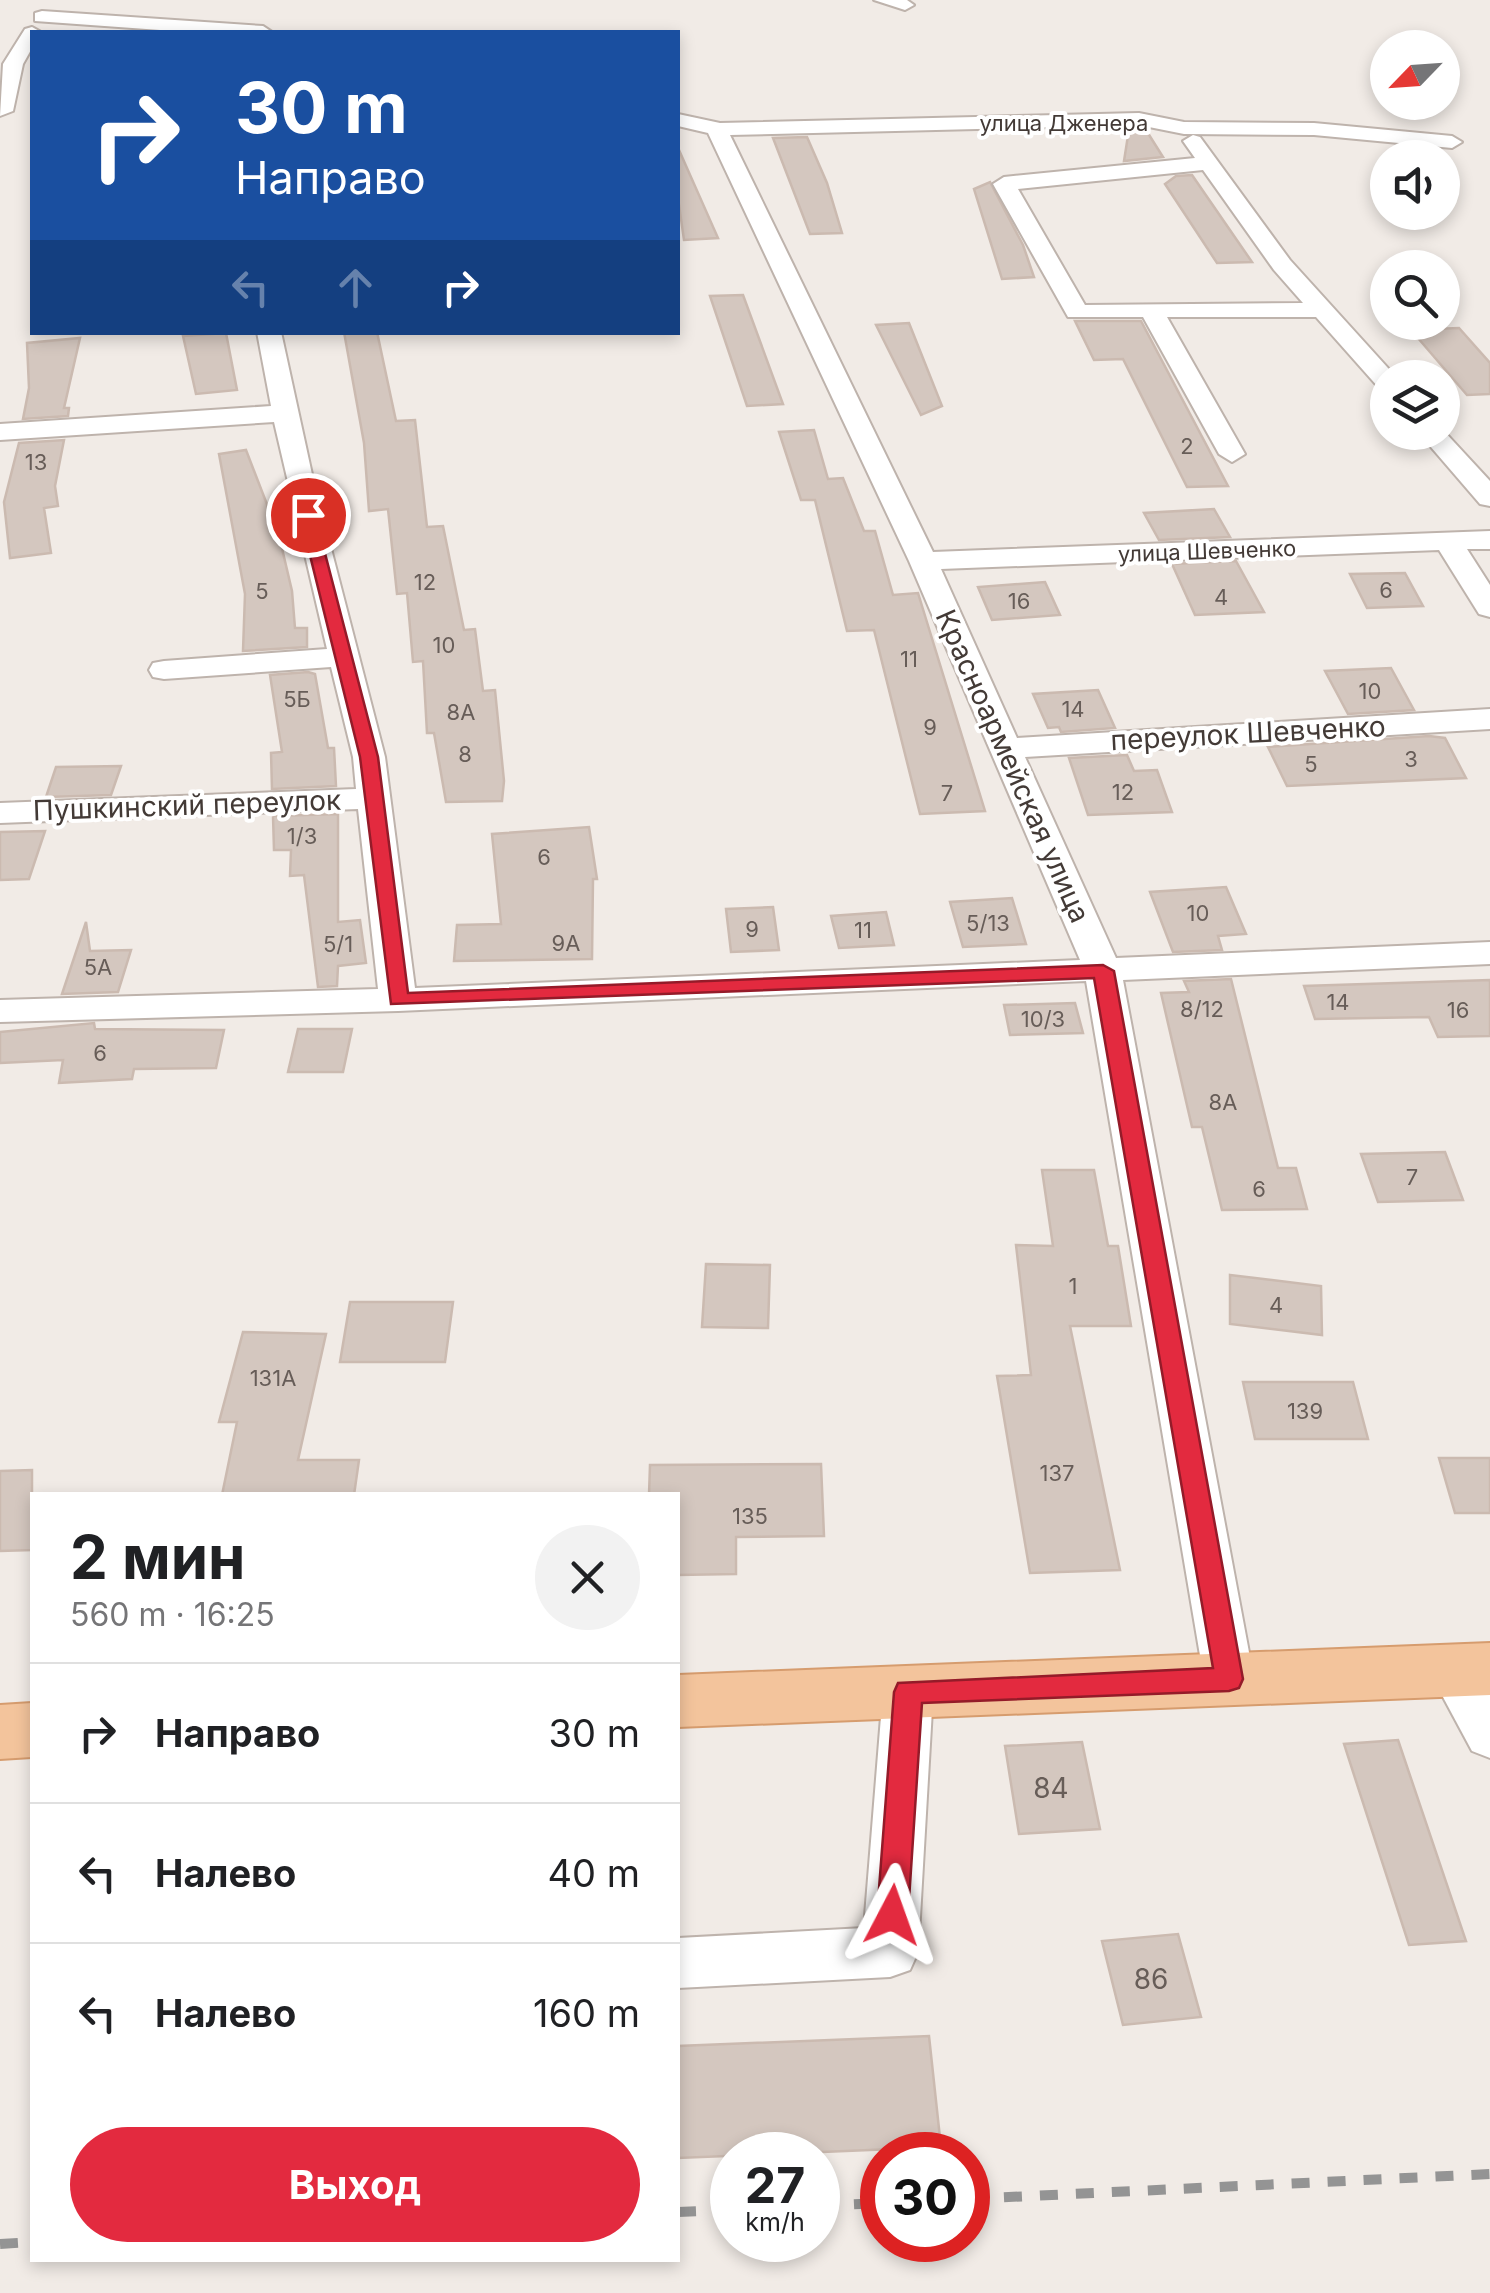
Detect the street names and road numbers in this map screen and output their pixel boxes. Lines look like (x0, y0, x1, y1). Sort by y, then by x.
street label: улица Дженера (980, 110, 1148, 136)
street label: улица Шевченко (1117, 535, 1297, 567)
street label: Красноармейская улица (929, 604, 1097, 928)
street label: переулок Шевченко (1110, 709, 1386, 757)
street label: Пушкинский переулок (32, 783, 342, 827)

